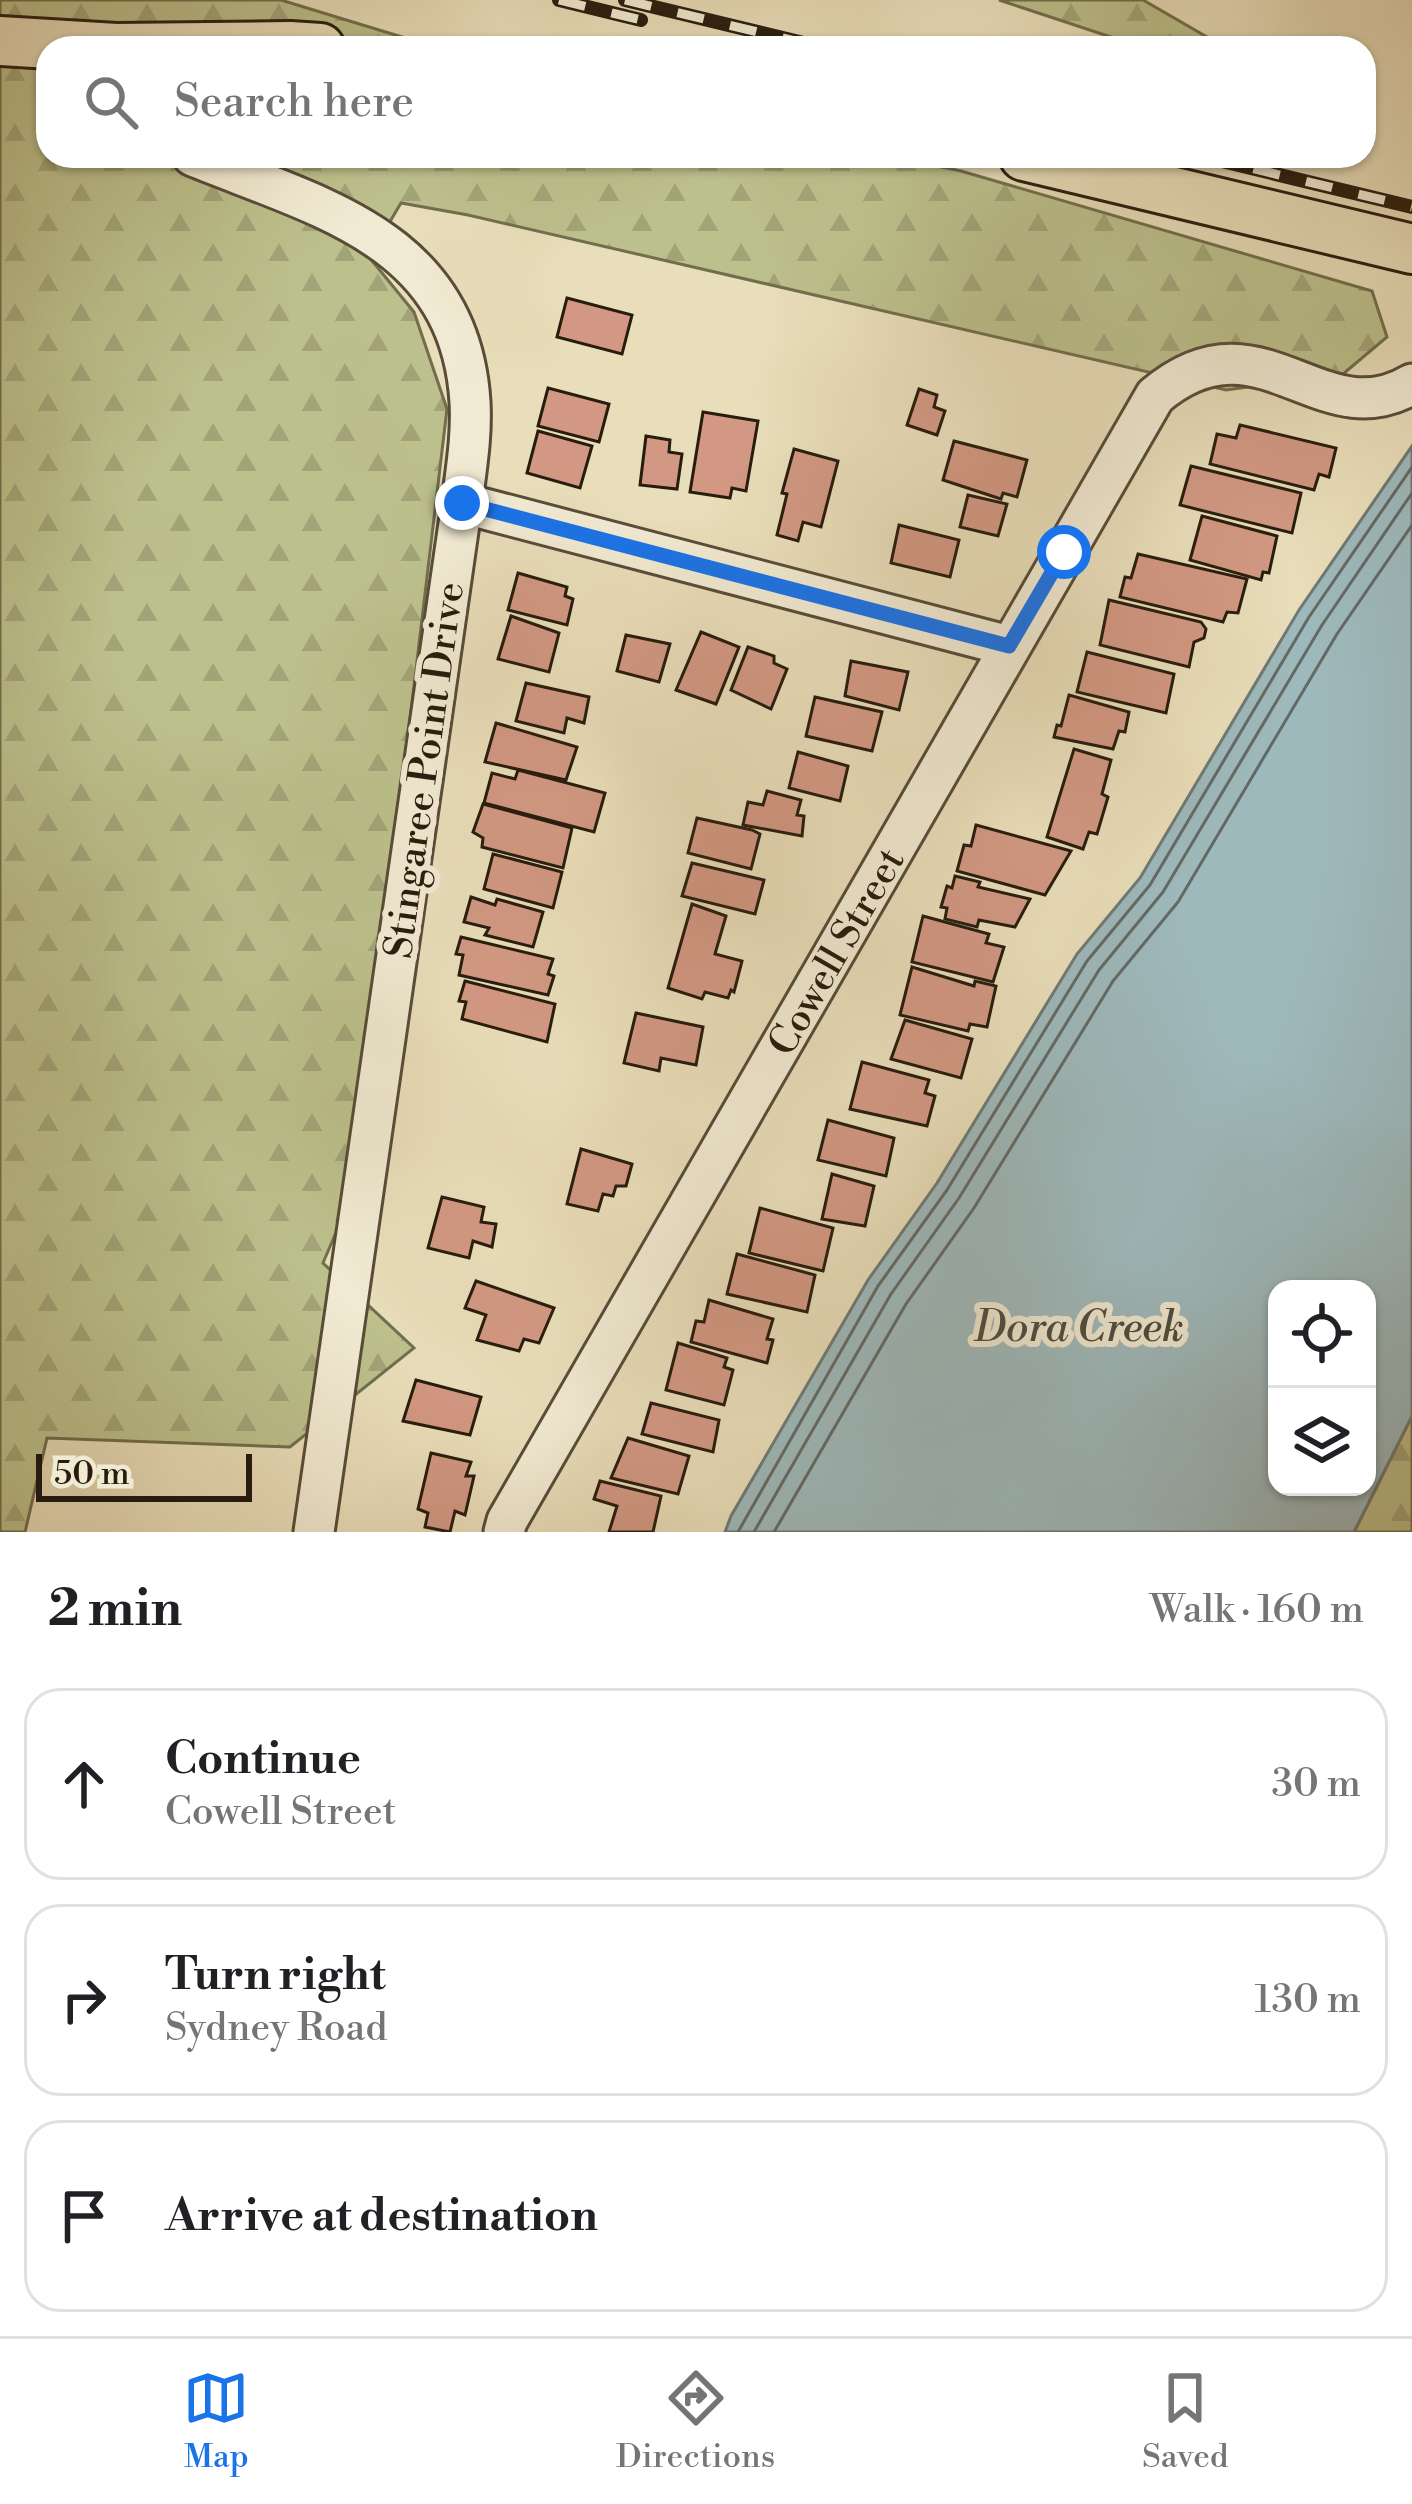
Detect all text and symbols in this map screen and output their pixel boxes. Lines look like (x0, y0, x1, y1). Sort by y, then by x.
search box (36, 36, 1376, 168)
icon: search (78, 69, 144, 135)
text: Search here (174, 74, 414, 131)
route end (435, 476, 489, 530)
route start (1037, 525, 1091, 579)
street label: Stingaree Point Drive (375, 579, 476, 962)
street label: Cowell Street (758, 840, 916, 1065)
map controls (1268, 1280, 1376, 1496)
button: locate (1268, 1280, 1376, 1388)
water label: Dora Creek (973, 1302, 1184, 1355)
button: layers (1268, 1388, 1376, 1496)
scale bar (36, 1448, 252, 1501)
text: 50 m (54, 1454, 130, 1495)
text: 2 min (48, 1578, 182, 1642)
text: Walk · 160 m (1150, 1586, 1364, 1635)
text: Continue (165, 1731, 361, 1788)
icon: ahead (51, 1751, 117, 1817)
text: 30 m (1271, 1760, 1361, 1809)
text: Cowell Street (165, 1788, 396, 1837)
text: Turn right (165, 1947, 386, 2004)
icon: right (51, 1967, 117, 2033)
text: 130 m (1255, 1976, 1361, 2025)
text: Sydney Road (165, 2004, 387, 2053)
icon: arrive (51, 2183, 117, 2249)
text: Arrive at destination (165, 2188, 598, 2245)
tab: Map (183, 2365, 249, 2478)
tab: Directions (616, 2365, 775, 2478)
tab: Saved (1142, 2365, 1229, 2478)

